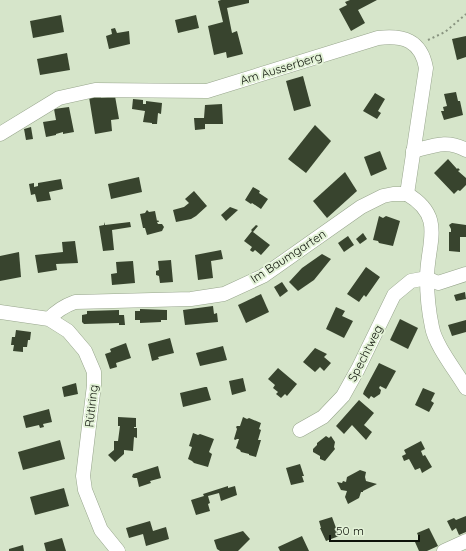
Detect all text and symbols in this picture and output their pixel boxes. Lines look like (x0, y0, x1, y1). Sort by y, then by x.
street label: Am Ausserberg (238, 48, 324, 88)
street label: Im Baumgarten (247, 226, 329, 286)
street label: Spechtweg (344, 322, 386, 384)
street label: Rütiring (81, 384, 101, 428)
scale bar (330, 517, 419, 543)
text: 50 m (336, 523, 364, 538)

